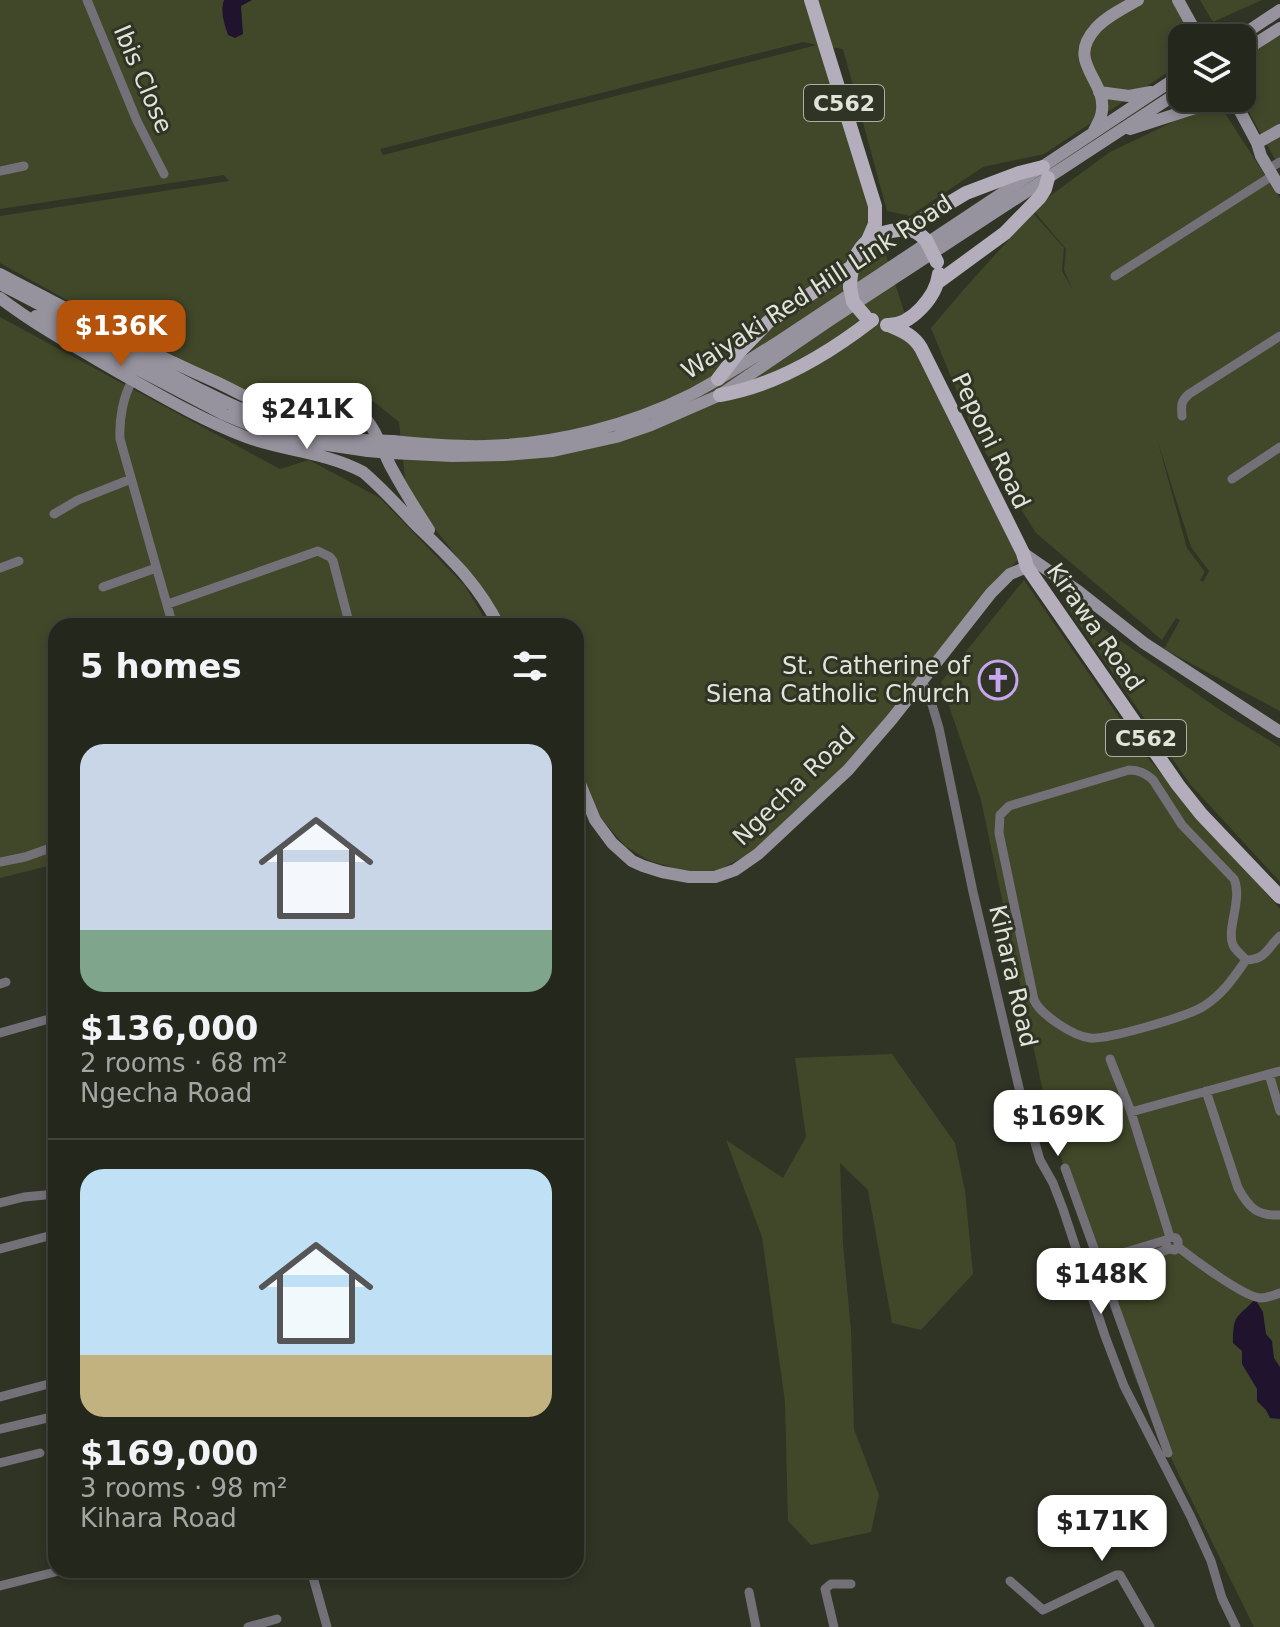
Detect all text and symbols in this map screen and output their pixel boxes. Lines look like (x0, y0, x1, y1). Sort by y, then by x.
street label: Ibis Close (108, 21, 178, 137)
map controls (1168, 24, 1256, 112)
button: layers (1168, 24, 1256, 112)
road number: C562 (804, 85, 884, 121)
street label: Waiyaki Red Hill Link Road (677, 189, 957, 385)
pin: $136K (65, 300, 177, 368)
text: $136K (75, 311, 167, 341)
street label: Peponi Road (946, 368, 1036, 514)
pin: $241K (251, 383, 363, 451)
text: $241K (261, 394, 353, 424)
street label: Kirawa Road (1041, 558, 1149, 696)
icon: filters (508, 644, 552, 688)
text: 5 homes (80, 646, 242, 686)
place label: St. Catherine of Siena Catholic Church (706, 652, 971, 708)
church icon: St. Catherine of Siena Catholic Church (977, 659, 1019, 701)
road number: C562 (1106, 720, 1186, 756)
street label: Ngecha Road (727, 721, 861, 851)
icon: home (244, 796, 388, 940)
street label: Kihara Road (983, 902, 1043, 1050)
text: $136,000 (80, 1008, 259, 1048)
text: 2 rooms · 68 m² (80, 1048, 288, 1078)
text: Ngecha Road (80, 1078, 252, 1108)
pin: $169K (1002, 1090, 1114, 1158)
text: $169K (1012, 1101, 1104, 1131)
icon: home (244, 1221, 388, 1365)
pin: $148K (1045, 1248, 1157, 1316)
text: $148K (1055, 1259, 1147, 1289)
text: $169,000 (80, 1433, 259, 1473)
text: 3 rooms · 98 m² (80, 1473, 288, 1503)
pin: $171K (1046, 1495, 1158, 1563)
text: Kihara Road (80, 1503, 237, 1533)
text: $171K (1056, 1506, 1148, 1536)

